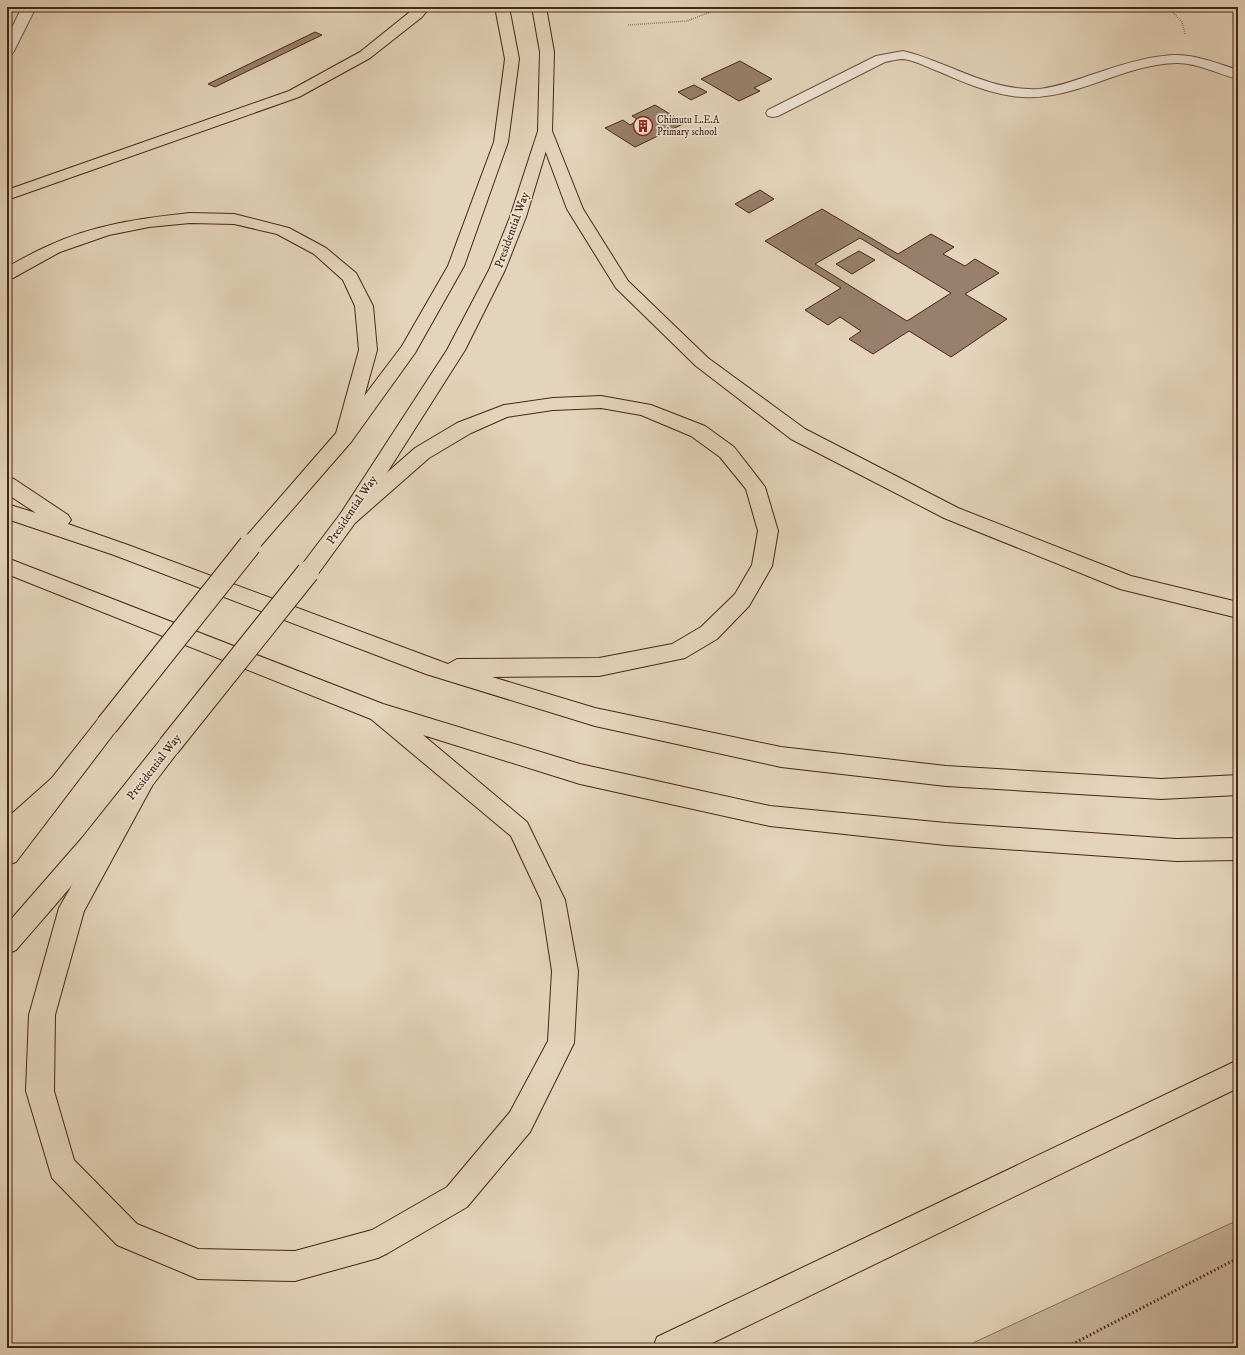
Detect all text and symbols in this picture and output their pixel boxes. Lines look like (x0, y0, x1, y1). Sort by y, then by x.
place label: Chimutu L.E.A Primary school (657, 114, 720, 138)
building icon: Chimutu L.E.A Primary school (632, 115, 654, 137)
street label: Presidential Way (491, 190, 533, 270)
street label: Presidential Way (323, 472, 381, 547)
street label: Presidential Way (123, 731, 185, 803)

